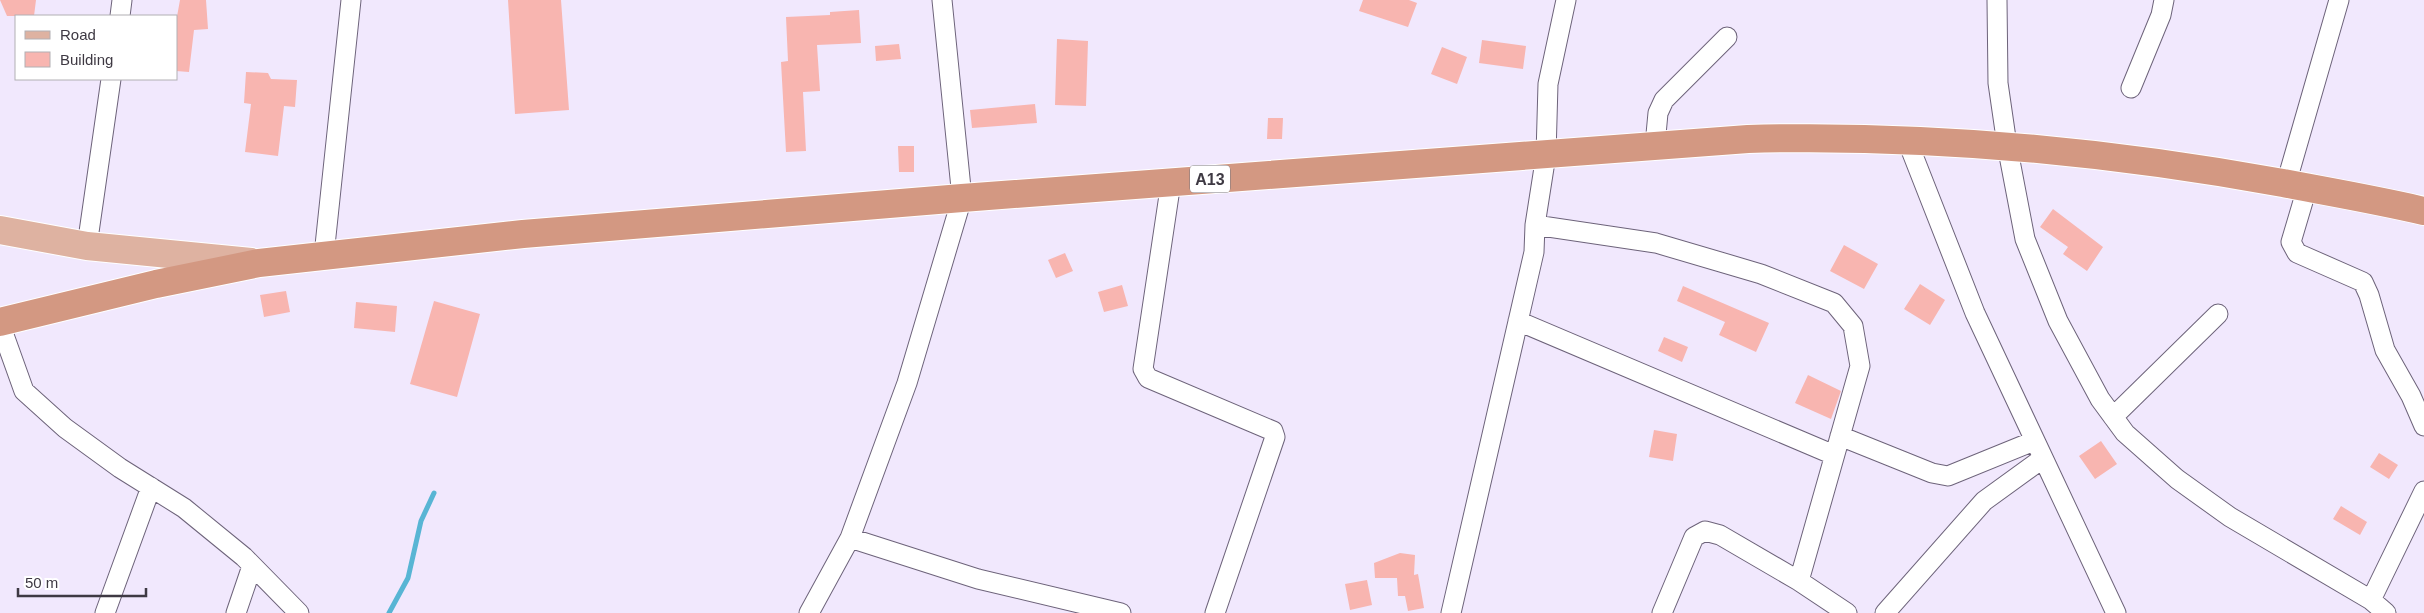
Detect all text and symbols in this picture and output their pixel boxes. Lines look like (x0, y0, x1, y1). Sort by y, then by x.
legend (15, 15, 178, 80)
text: Road (60, 26, 96, 43)
text: Building (60, 51, 113, 68)
road number: A13 (1190, 165, 1230, 192)
scale bar (18, 566, 145, 598)
text: 50 m (25, 574, 58, 591)

